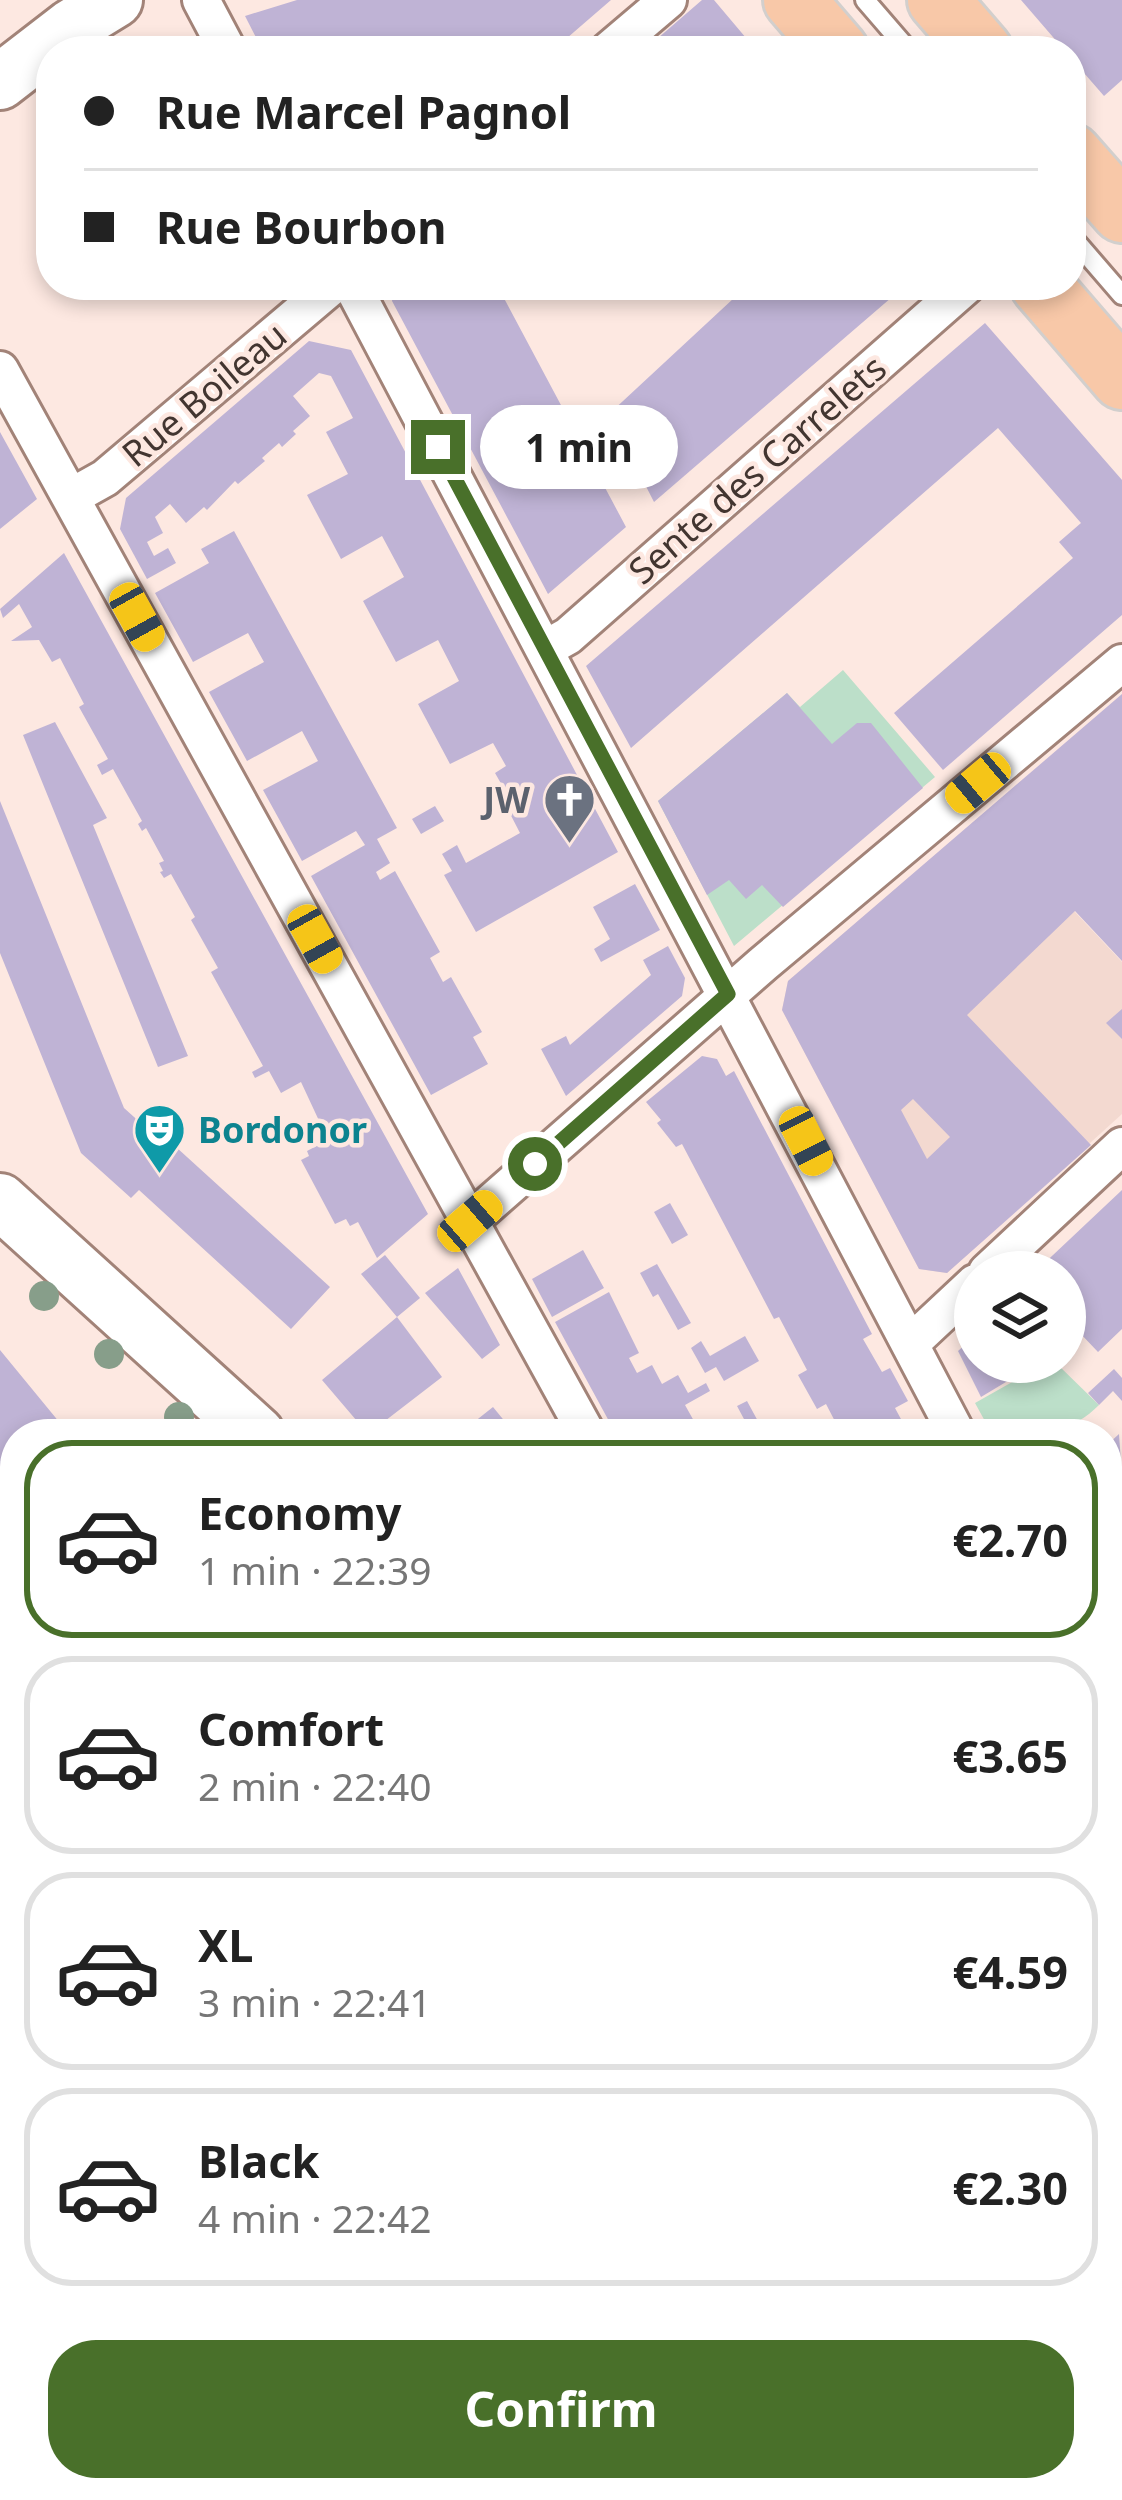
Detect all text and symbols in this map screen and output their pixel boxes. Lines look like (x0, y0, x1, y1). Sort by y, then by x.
text: Rue Marcel Pagnol (156, 81, 571, 142)
text: Rue Bourbon (156, 196, 447, 257)
street label: Rue Boileau (111, 311, 297, 477)
street label: Sente des Carrelets (618, 344, 896, 594)
callout: 1 min (480, 405, 678, 489)
route end (411, 420, 465, 474)
text: 1 min (525, 420, 633, 473)
car (104, 577, 170, 657)
car (939, 746, 1017, 820)
church icon: JW (541, 771, 597, 845)
place label: JW (480, 775, 530, 824)
car (282, 899, 348, 979)
theatre icon: Bordonor (131, 1101, 187, 1175)
car (774, 1101, 838, 1181)
place label: Bordonor (198, 1105, 367, 1154)
route start (508, 1137, 562, 1191)
car (431, 1184, 509, 1258)
map controls (954, 1251, 1086, 1383)
button: layers (954, 1251, 1086, 1383)
text: Economy (198, 1482, 402, 1543)
icon: car (54, 1485, 162, 1593)
text: €2.70 (952, 1509, 1068, 1570)
text: 1 min · 22:39 (198, 1543, 432, 1596)
text: Comfort (198, 1698, 384, 1759)
icon: car (54, 1701, 162, 1809)
text: €3.65 (952, 1725, 1068, 1786)
text: 2 min · 22:40 (198, 1759, 432, 1812)
text: XL (198, 1914, 253, 1975)
icon: car (54, 1917, 162, 2025)
text: €4.59 (952, 1941, 1068, 2002)
text: 3 min · 22:41 (198, 1975, 432, 2028)
text: Black (198, 2130, 319, 2191)
icon: car (54, 2133, 162, 2241)
text: €2.30 (952, 2157, 1068, 2218)
text: 4 min · 22:42 (198, 2191, 432, 2244)
button: Confirm (48, 2340, 1074, 2478)

